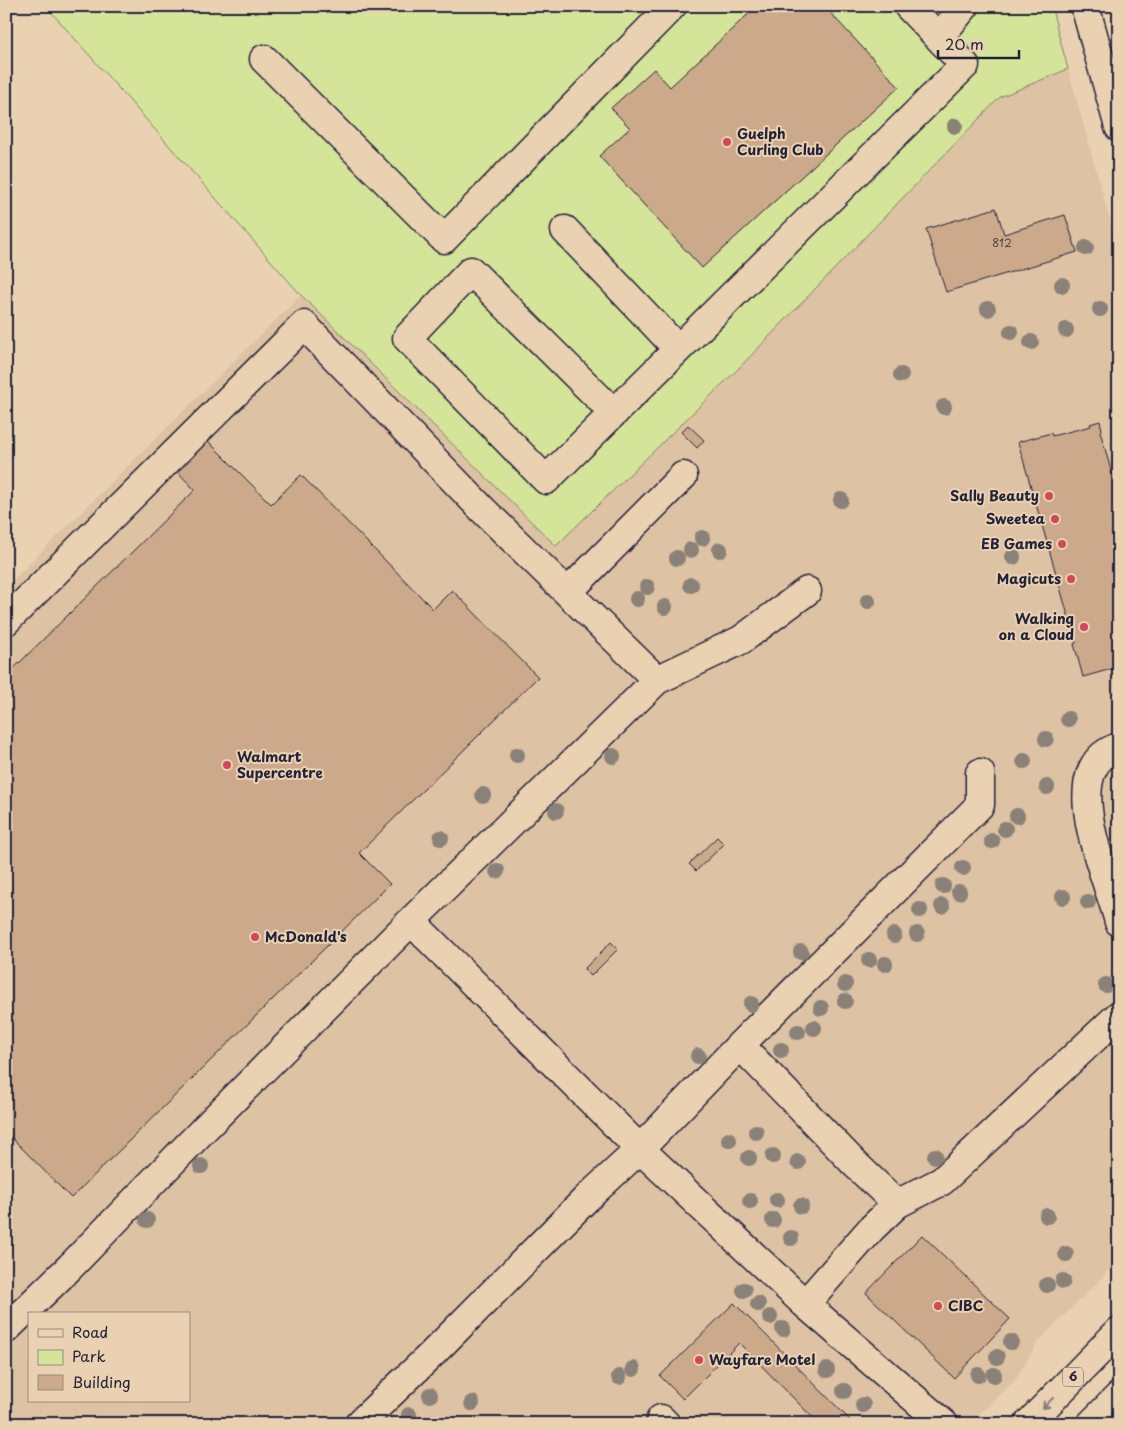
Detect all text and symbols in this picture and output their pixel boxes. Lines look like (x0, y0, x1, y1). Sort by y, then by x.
scale bar (938, 28, 1019, 60)
text: 20 m (945, 32, 984, 55)
place label: Guelph Curling Club (737, 123, 824, 160)
marker: Guelph Curling Club (721, 136, 733, 148)
house number: 812 (992, 234, 1012, 251)
place label: Sally Beauty (950, 485, 1039, 506)
marker: Sally Beauty (1043, 490, 1055, 502)
place label: Sweetea (986, 508, 1046, 529)
marker: Sweetea (1049, 513, 1061, 525)
place label: EB Games (981, 533, 1052, 554)
marker: EB Games (1056, 538, 1068, 550)
place label: Magicuts (997, 568, 1061, 589)
marker: Magicuts (1065, 573, 1077, 585)
place label: Walking on a Cloud (999, 608, 1074, 645)
marker: Walking on a Cloud (1078, 621, 1090, 633)
place label: Walmart Supercentre (237, 746, 323, 783)
marker: Walmart Supercentre (221, 759, 233, 771)
place label: McDonald's (265, 926, 347, 947)
marker: McDonald's (249, 931, 261, 943)
place label: CIBC (948, 1295, 983, 1316)
marker: CIBC (932, 1300, 944, 1312)
legend (28, 1312, 190, 1402)
text: Road (72, 1320, 108, 1343)
text: Park (72, 1344, 106, 1367)
place label: Wayfare Motel (709, 1349, 815, 1370)
marker: Wayfare Motel (693, 1354, 705, 1366)
road number: 6 (1063, 1368, 1083, 1386)
text: Building (72, 1370, 131, 1393)
one-way arrow (1042, 1397, 1054, 1409)

